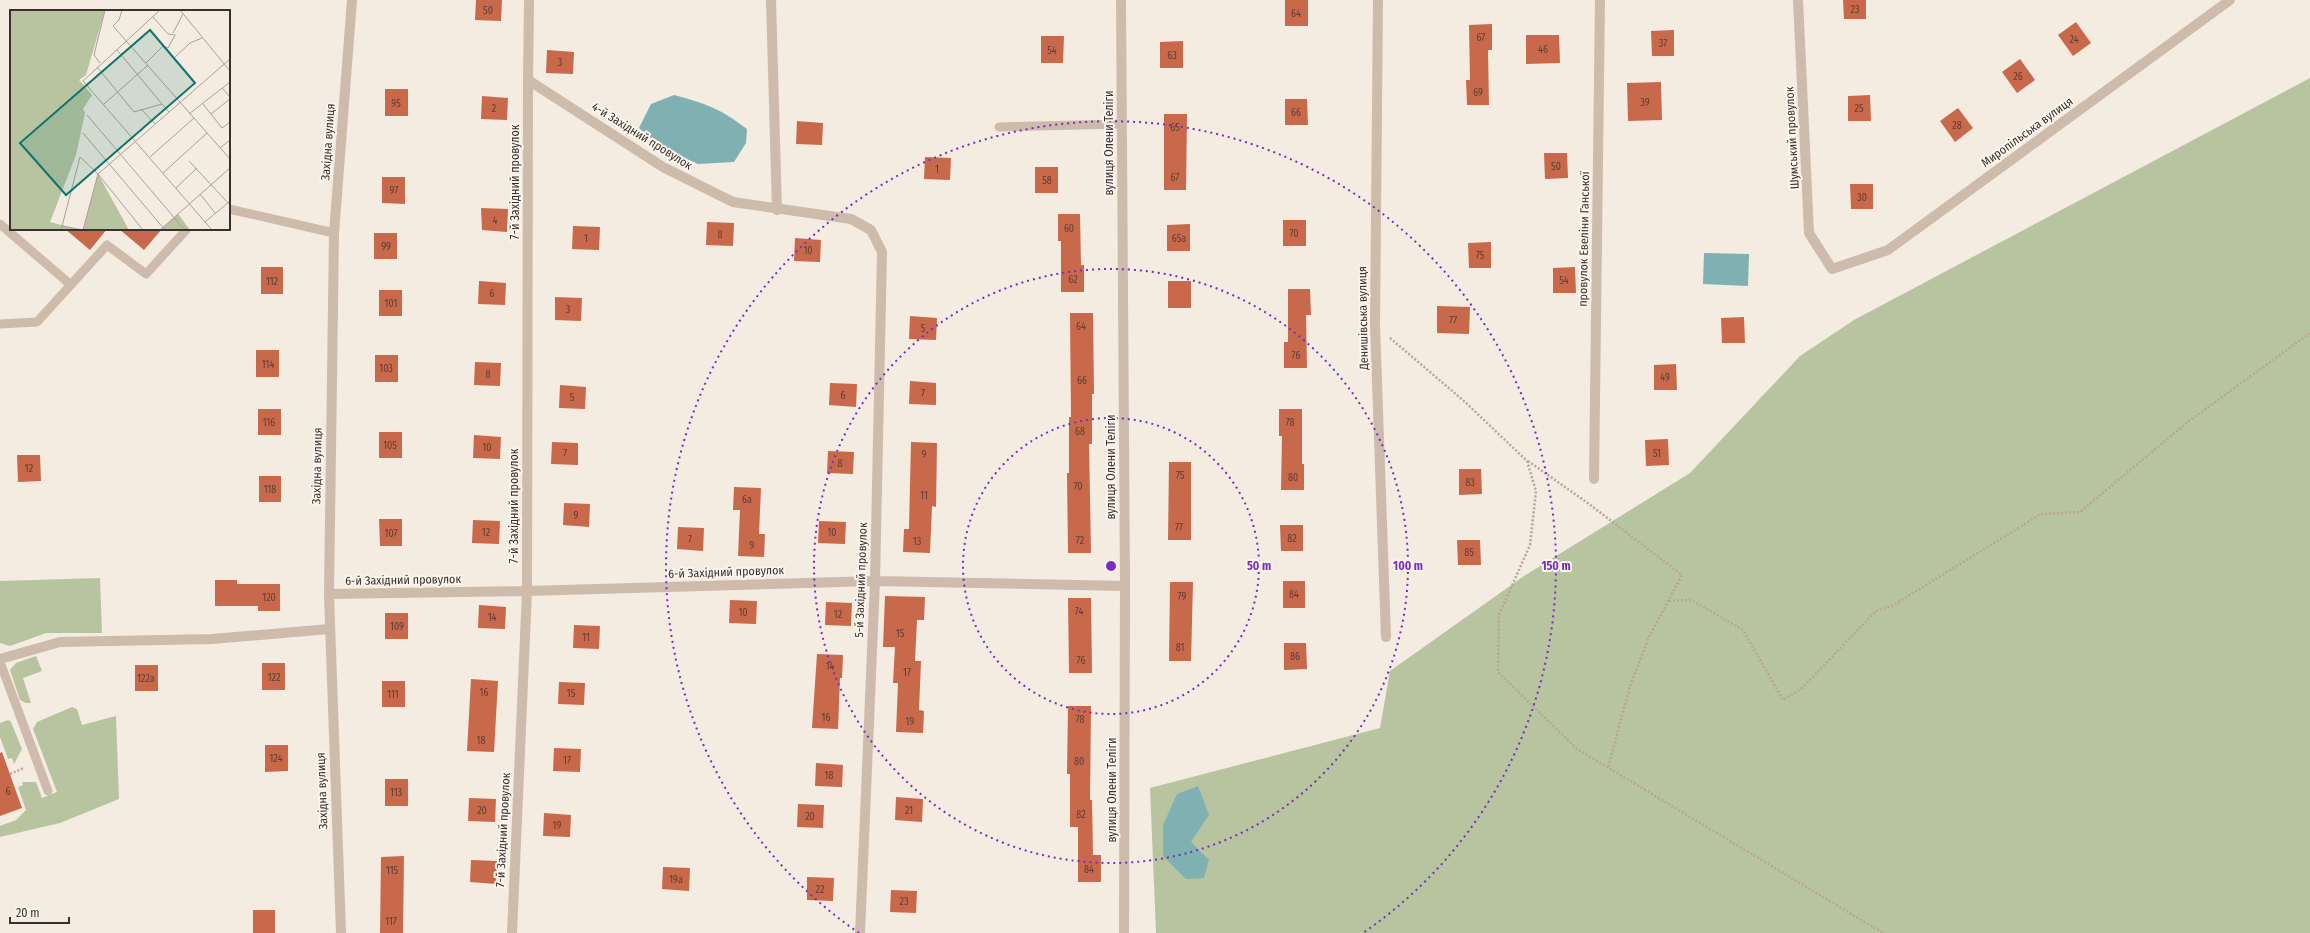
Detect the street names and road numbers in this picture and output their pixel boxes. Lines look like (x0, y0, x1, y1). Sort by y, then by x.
street label: Шумський провулок (1782, 86, 1802, 190)
street label: вулиця Олени Теліги (1102, 91, 1116, 196)
street label: Миропільська вулиця (1979, 94, 2075, 170)
street label: 4-й Західний провулок (589, 99, 695, 173)
street label: Західна вулиця (318, 103, 338, 181)
street label: 7-й Західний провулок (508, 124, 522, 239)
street label: провулок Евеліни Ганської (1576, 170, 1592, 307)
street label: Денишівська вулиця (1355, 266, 1371, 371)
street label: вулиця Олени Теліги (1104, 415, 1118, 520)
street label: Західна вулиця (309, 427, 325, 505)
street label: 7-й Західний провулок (507, 448, 521, 563)
street label: 5-й Західний провулок (852, 522, 870, 638)
street label: 6-й Західний провулок (668, 563, 785, 581)
street label: 6-й Західний провулок (345, 572, 461, 588)
street label: вулиця Олени Теліги (1105, 738, 1119, 843)
street label: Західна вулиця (314, 752, 330, 830)
street label: 7-й Західний провулок (493, 772, 513, 888)

